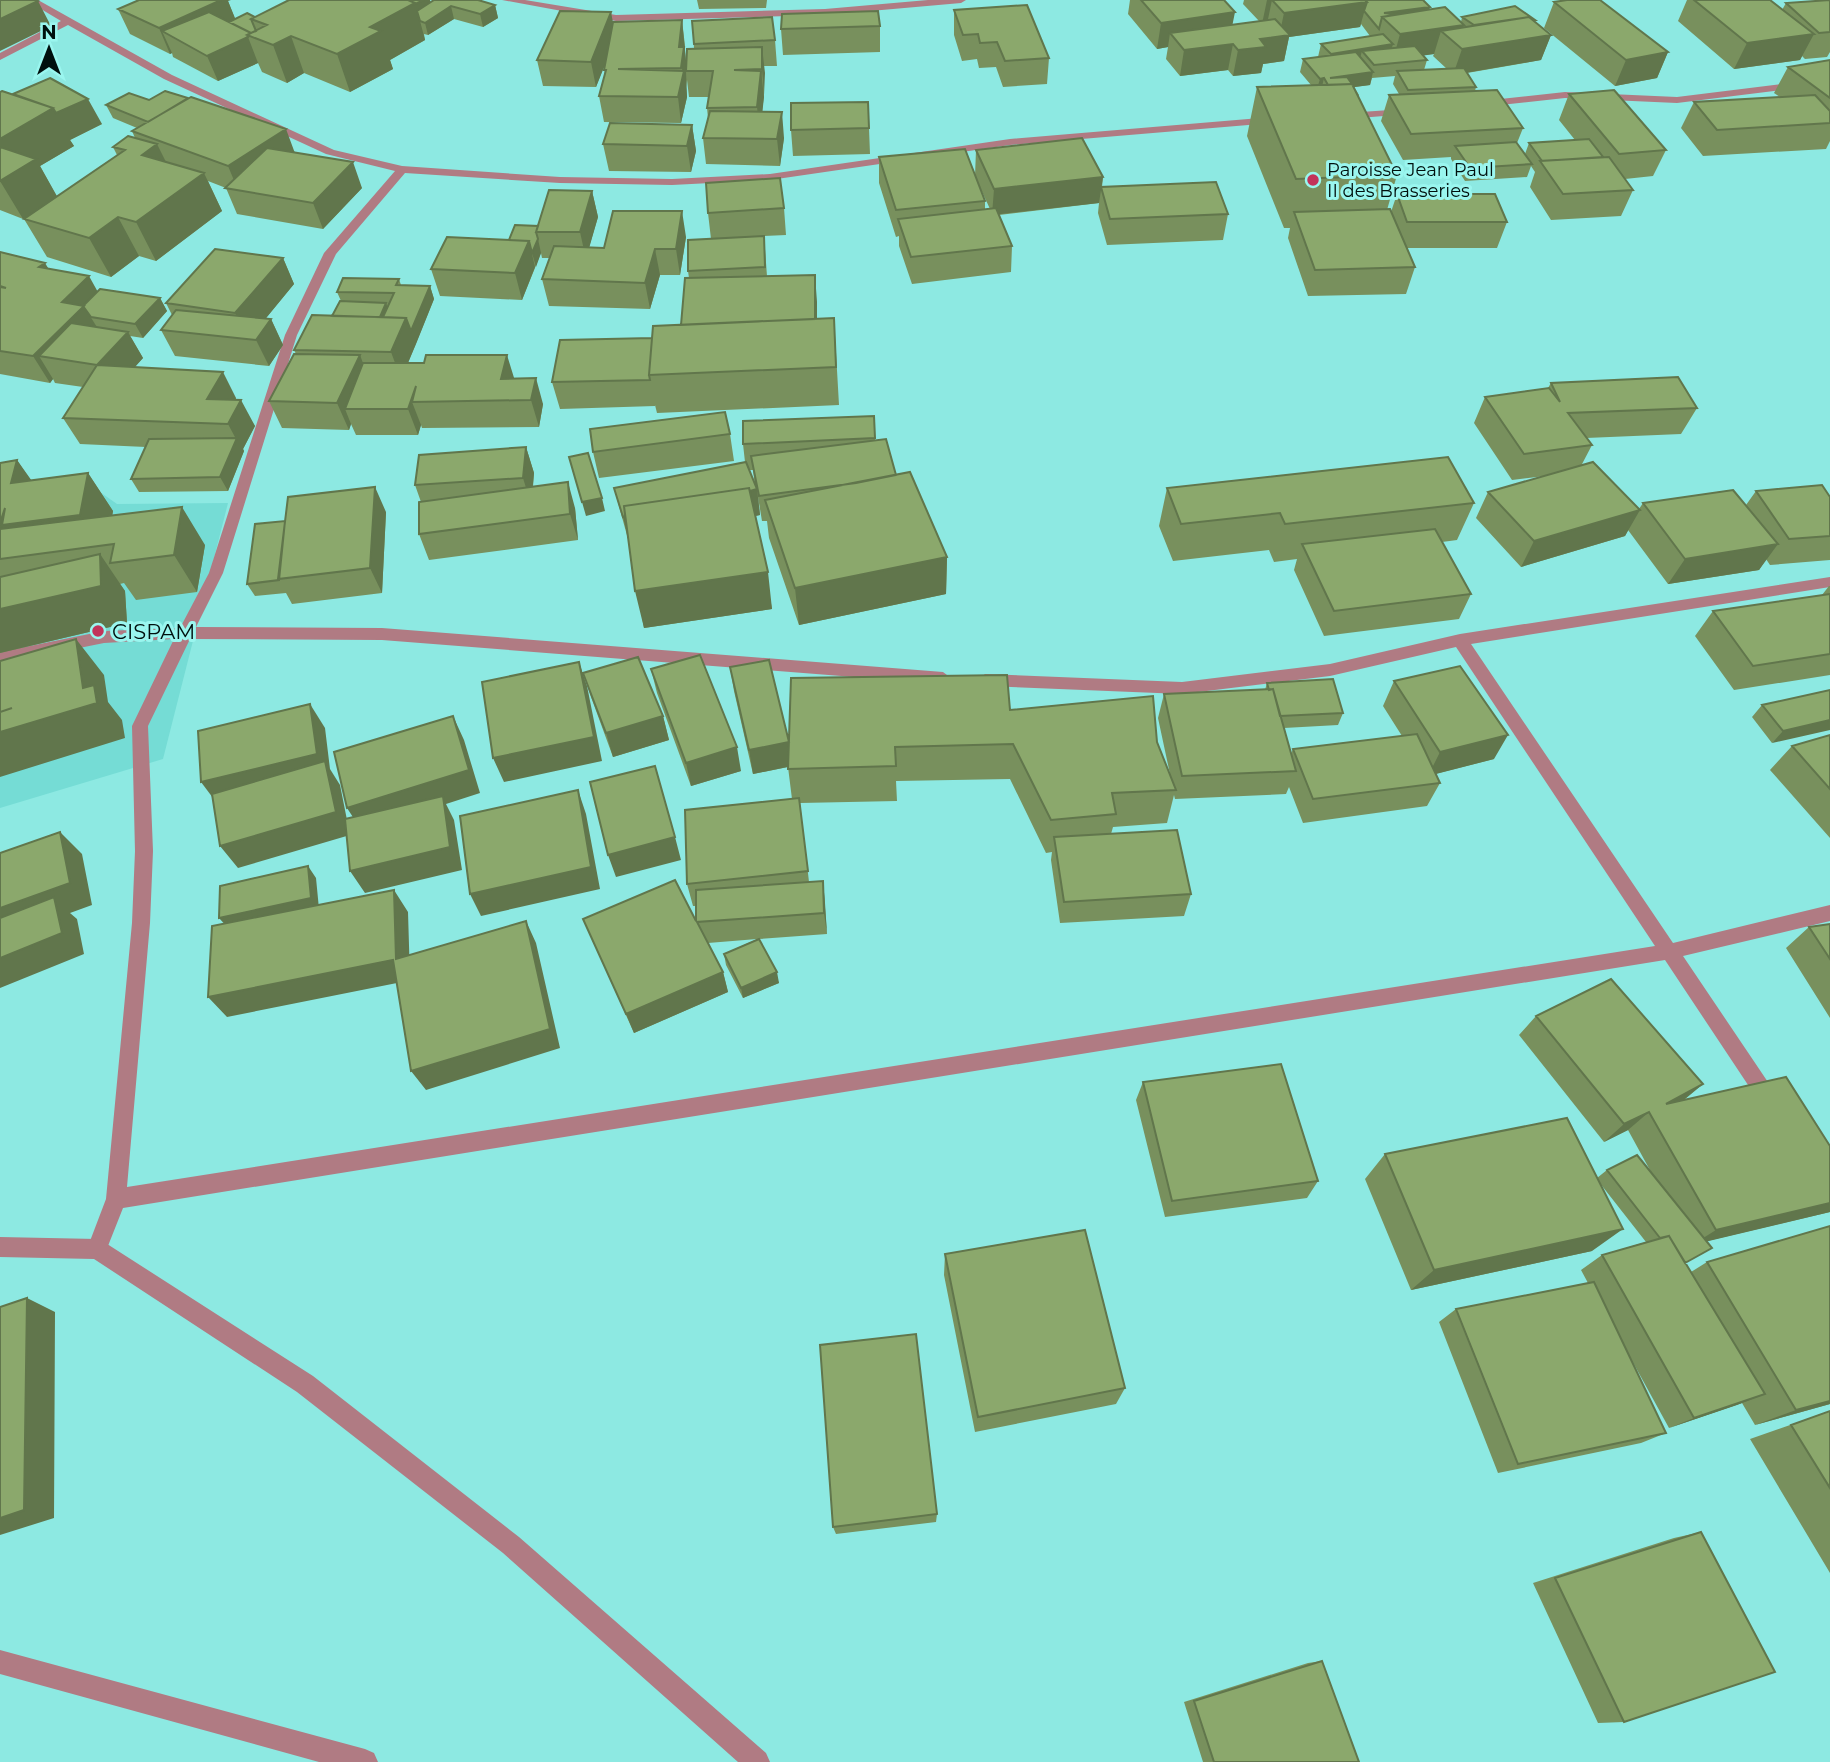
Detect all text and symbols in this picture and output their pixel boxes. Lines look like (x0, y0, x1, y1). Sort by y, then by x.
north arrow (14, 14, 84, 84)
text: N (41, 21, 57, 44)
place label: Paroisse Jean Paul II des Brasseries (1327, 159, 1494, 202)
marker: Paroisse Jean Paul II des Brasseries (1305, 172, 1321, 188)
place label: CISPAM (112, 619, 195, 644)
marker: CISPAM (90, 623, 106, 639)

